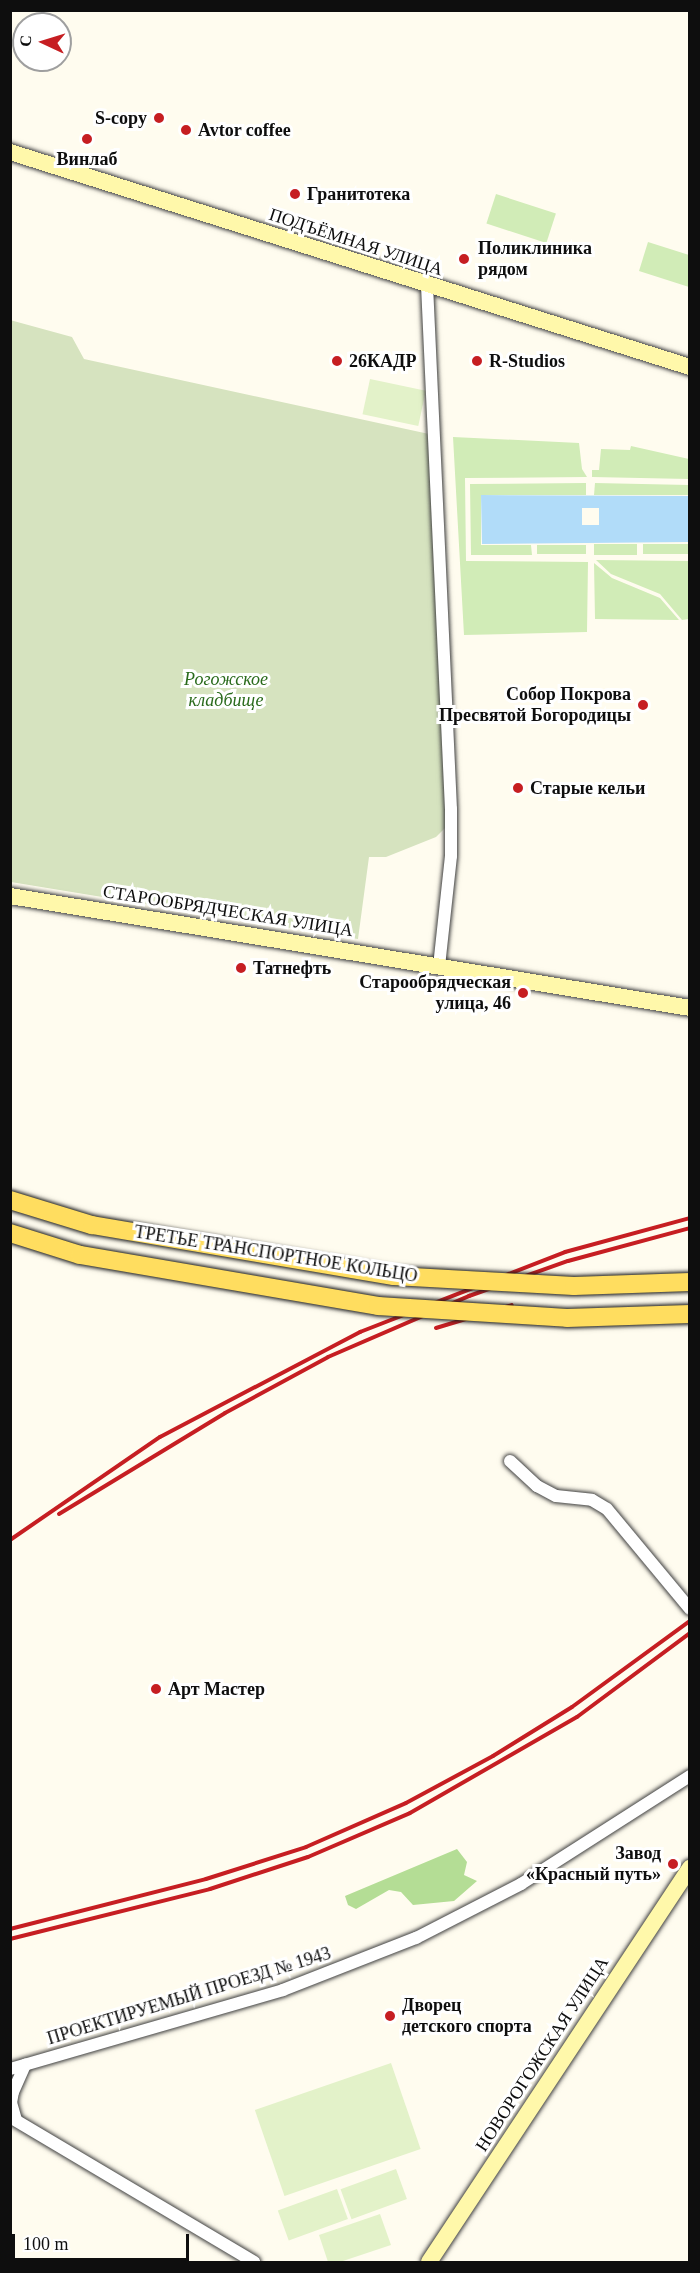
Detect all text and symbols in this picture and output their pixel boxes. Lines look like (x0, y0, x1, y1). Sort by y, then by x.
north arrow (12, 12, 72, 72)
text: С (17, 34, 34, 47)
place label: S-copy (95, 107, 147, 129)
marker: S-copy (152, 111, 166, 125)
place label: Avtor coffee (198, 119, 291, 141)
marker: Avtor coffee (179, 123, 193, 137)
marker: Винлаб (80, 132, 94, 146)
place label: Винлаб (57, 148, 117, 170)
place label: Гранитотека (307, 183, 410, 205)
marker: Гранитотека (288, 187, 302, 201)
street label: ПОДЪЁМНАЯ УЛИЦА (266, 204, 446, 280)
place label: Поликлиника рядом (478, 238, 592, 280)
marker: Поликлиника рядом (455, 250, 473, 268)
place label: 26КАДР (349, 350, 416, 372)
place label: R-Studios (489, 350, 565, 372)
marker: 26КАДР (330, 354, 344, 368)
marker: R-Studios (470, 354, 484, 368)
park label: Рогожское кладбище (184, 669, 268, 712)
place label: Собор Покрова Пресвятой Богородицы (439, 684, 631, 726)
marker: Собор Покрова Пресвятой Богородицы (636, 698, 650, 712)
place label: Старые кельи (530, 777, 645, 799)
marker: Старые кельи (511, 781, 525, 795)
street label: СТАРООБРЯДЧЕСКАЯ УЛИЦА (101, 881, 355, 941)
place label: Татнефть (253, 957, 331, 979)
marker: Татнефть (234, 961, 248, 975)
place label: Старообрядческая улица, 46 (359, 972, 511, 1014)
marker: Старообрядческая улица, 46 (516, 986, 530, 1000)
street label: ТРЕТЬЕ ТРАНСПОРТНОЕ КОЛЬЦО (133, 1221, 419, 1287)
place label: Арт Мастер (168, 1678, 265, 1700)
marker: Арт Мастер (149, 1682, 163, 1696)
place label: Завод «Красный путь» (526, 1843, 661, 1886)
marker: Завод «Красный путь» (666, 1857, 680, 1871)
street label: ПРОЕКТИРУЕМЫЙ ПРОЕЗД № 1943 (45, 1942, 333, 2050)
street label: НОВОРОГОЖСКАЯ УЛИЦА (471, 1953, 613, 2155)
place label: Дворец детского спорта (402, 1995, 532, 2038)
marker: Дворец детского спорта (383, 2009, 397, 2023)
scale bar (15, 2222, 192, 2260)
text: 100 m (23, 2234, 69, 2254)

